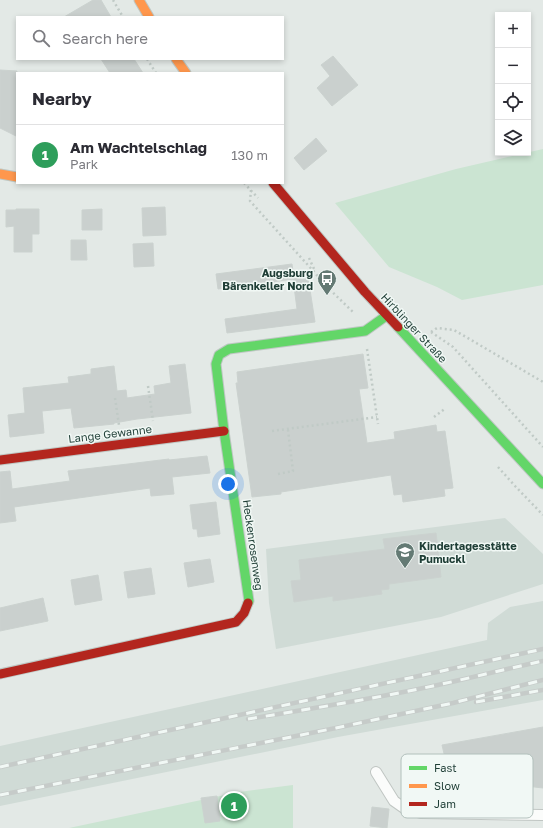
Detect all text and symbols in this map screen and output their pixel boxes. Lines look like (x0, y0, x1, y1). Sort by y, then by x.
map controls (495, 12, 531, 156)
button: + (495, 12, 531, 48)
search box (16, 16, 284, 60)
icon: search (30, 27, 52, 49)
text: Search here (62, 29, 148, 47)
button: − (495, 48, 531, 84)
button: locate (495, 84, 531, 120)
text: Nearby (32, 88, 92, 109)
button: layers (495, 120, 531, 156)
text: Am Wachtelschlag (70, 138, 207, 156)
text: 1 (42, 147, 48, 163)
text: 130 m (231, 147, 268, 163)
text: Park (70, 156, 98, 172)
place label: Augsburg Bärenkeller Nord (222, 266, 313, 292)
bus stop icon: Augsburg Bärenkeller Nord (316, 268, 338, 296)
street label: Hirblinger Straße (379, 290, 450, 365)
street label: Lange Gewanne (67, 422, 152, 445)
your location (218, 474, 238, 494)
street label: Heckenrosenweg (241, 499, 266, 591)
place label: Kindertagesstätte Pumuckl (419, 539, 517, 565)
school or university icon: Kindertagesstätte Pumuckl (394, 541, 416, 569)
legend (401, 754, 533, 818)
text: Fast (434, 761, 457, 774)
text: Slow (434, 779, 460, 792)
pin: 1 (221, 791, 247, 821)
text: Jam (434, 797, 456, 810)

